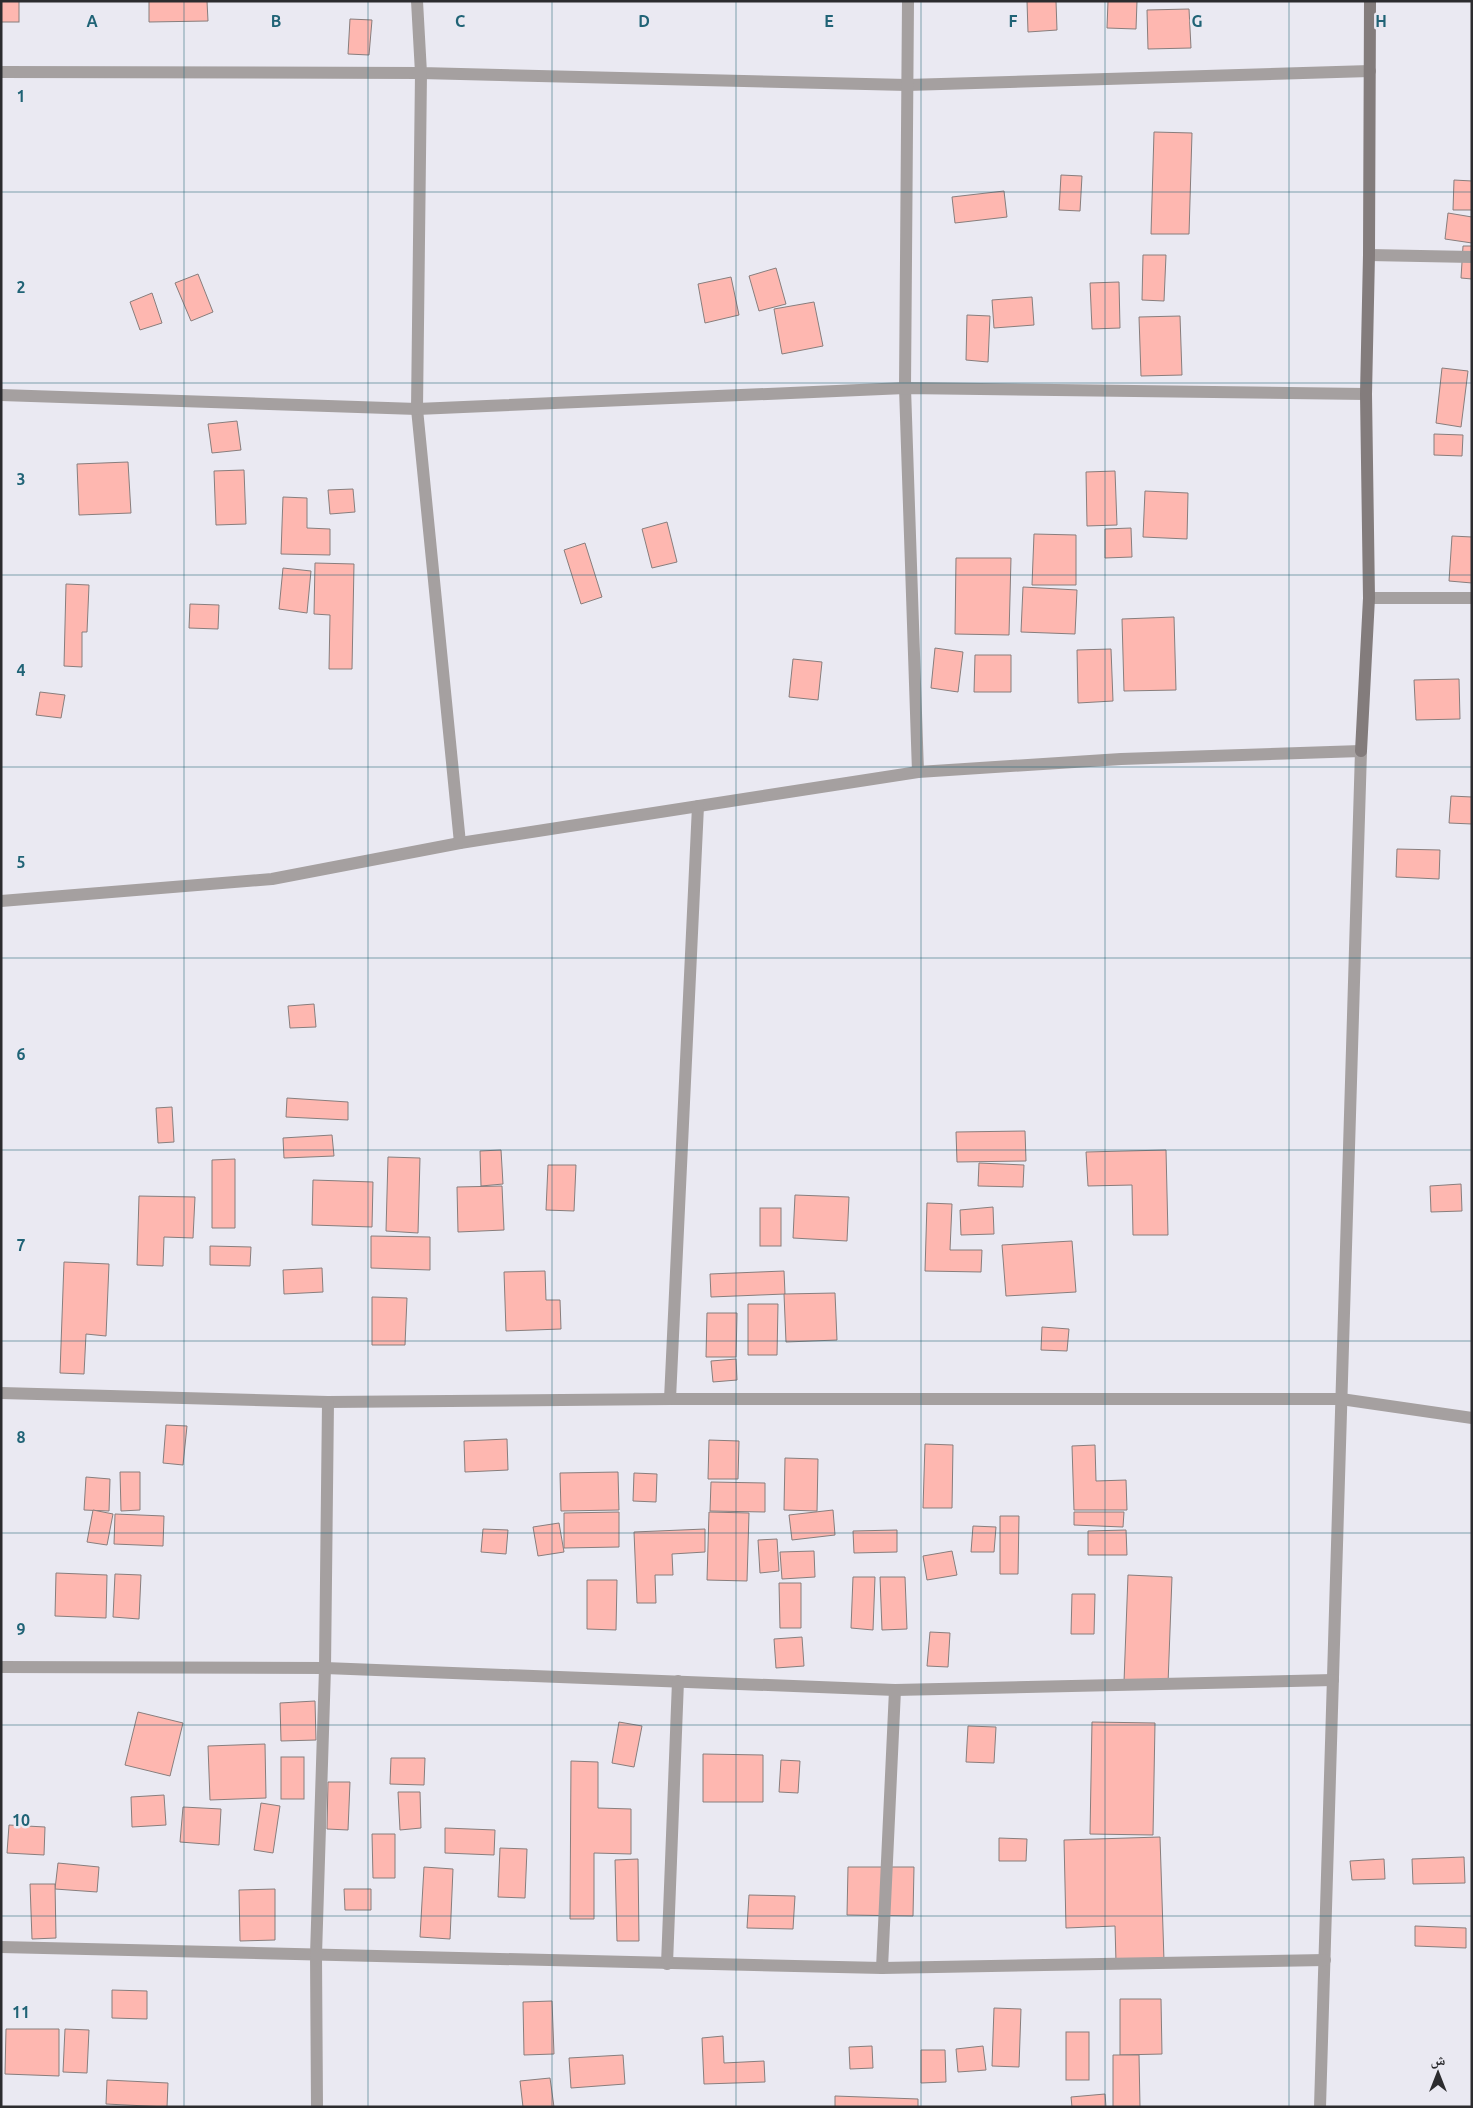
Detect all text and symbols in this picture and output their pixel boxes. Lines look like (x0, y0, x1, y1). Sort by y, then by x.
text: A (86, 12, 98, 30)
text: B (271, 12, 281, 30)
text: C (455, 12, 465, 30)
text: D (638, 12, 650, 30)
text: E (824, 12, 834, 30)
text: F (1009, 12, 1018, 30)
text: G (1191, 12, 1203, 30)
text: H (1375, 12, 1387, 30)
text: 1 (16, 87, 26, 105)
text: 2 (16, 278, 26, 296)
text: 3 (16, 470, 26, 488)
text: 4 (16, 661, 26, 679)
text: 5 (16, 853, 26, 871)
text: 6 (16, 1045, 26, 1063)
text: 7 (16, 1236, 26, 1254)
text: 8 (16, 1428, 26, 1446)
text: 9 (16, 1620, 26, 1638)
text: 10 (12, 1811, 30, 1829)
text: 11 (12, 2003, 30, 2021)
north arrow (1413, 2048, 1463, 2098)
text: ش (1431, 2052, 1446, 2069)

